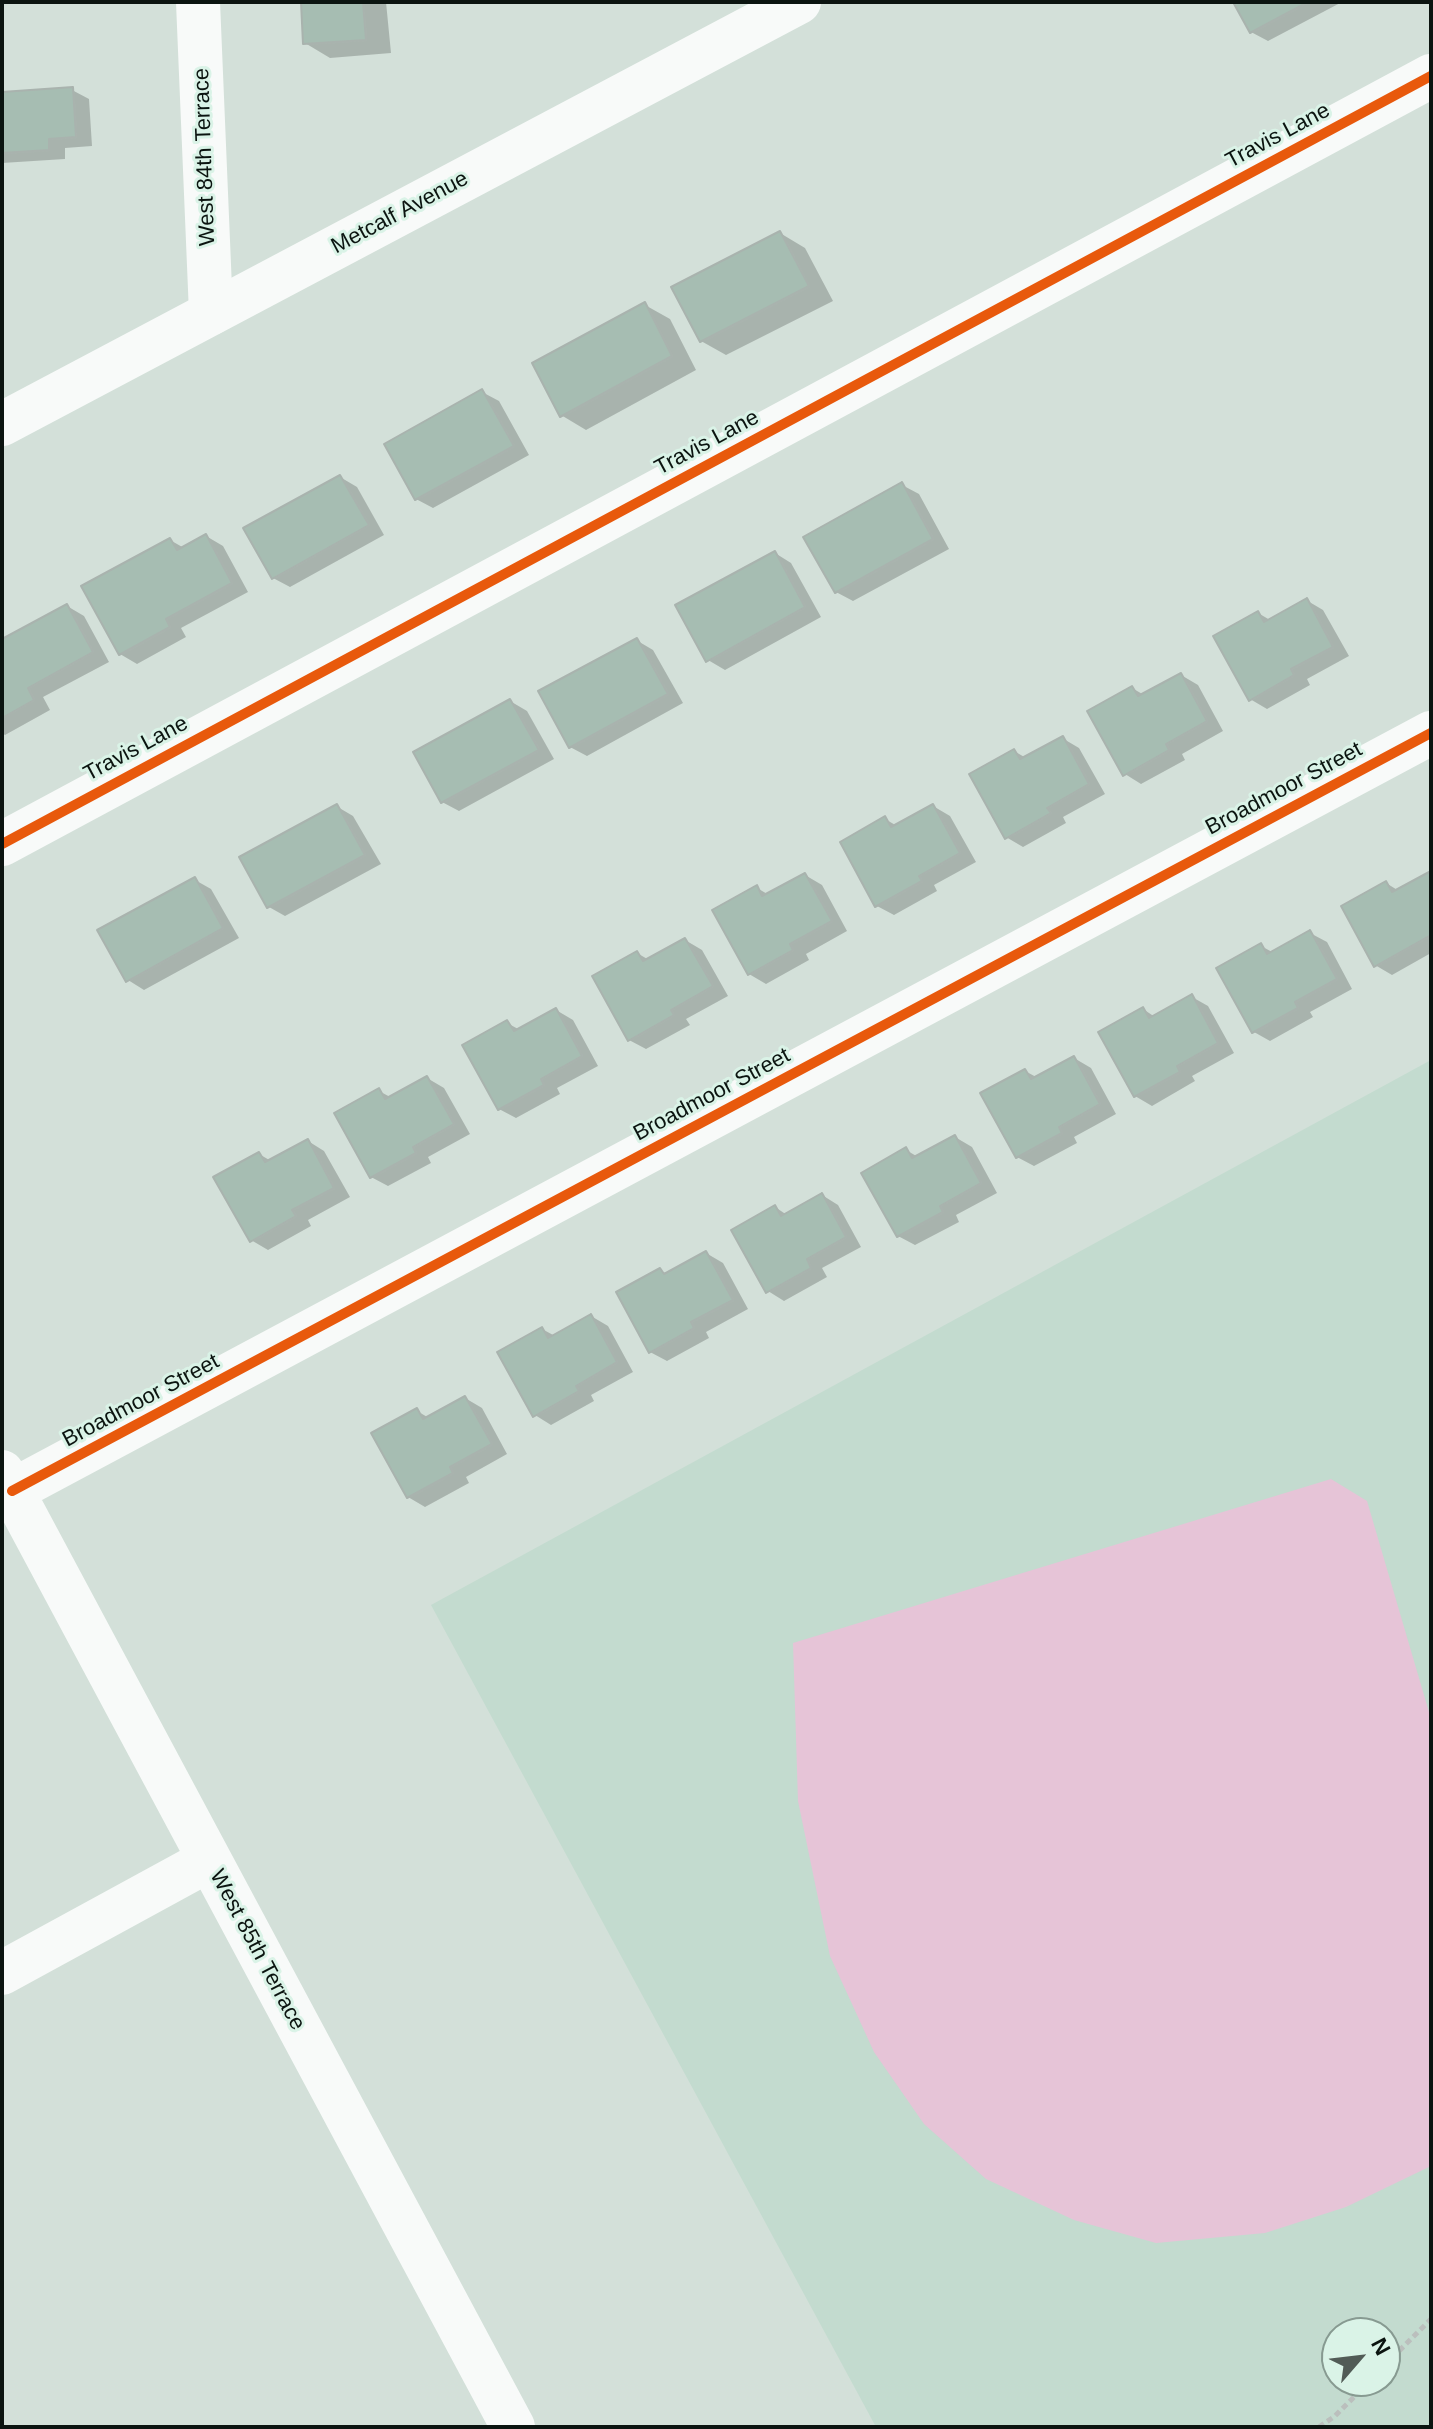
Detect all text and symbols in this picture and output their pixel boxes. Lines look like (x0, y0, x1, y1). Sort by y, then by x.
street label: West 84th Terrace (189, 68, 221, 246)
street label: Travis Lane (1221, 98, 1335, 174)
street label: Metcalf Avenue (327, 166, 473, 260)
street label: Travis Lane (650, 405, 764, 481)
street label: Travis Lane (79, 711, 193, 787)
street label: Broadmoor Street (1201, 737, 1367, 841)
street label: Broadmoor Street (629, 1043, 795, 1147)
street label: Broadmoor Street (58, 1349, 224, 1453)
street label: West 85th Terrace (204, 1865, 310, 2035)
north arrow (1321, 2317, 1401, 2397)
text: N (1366, 2334, 1396, 2359)

